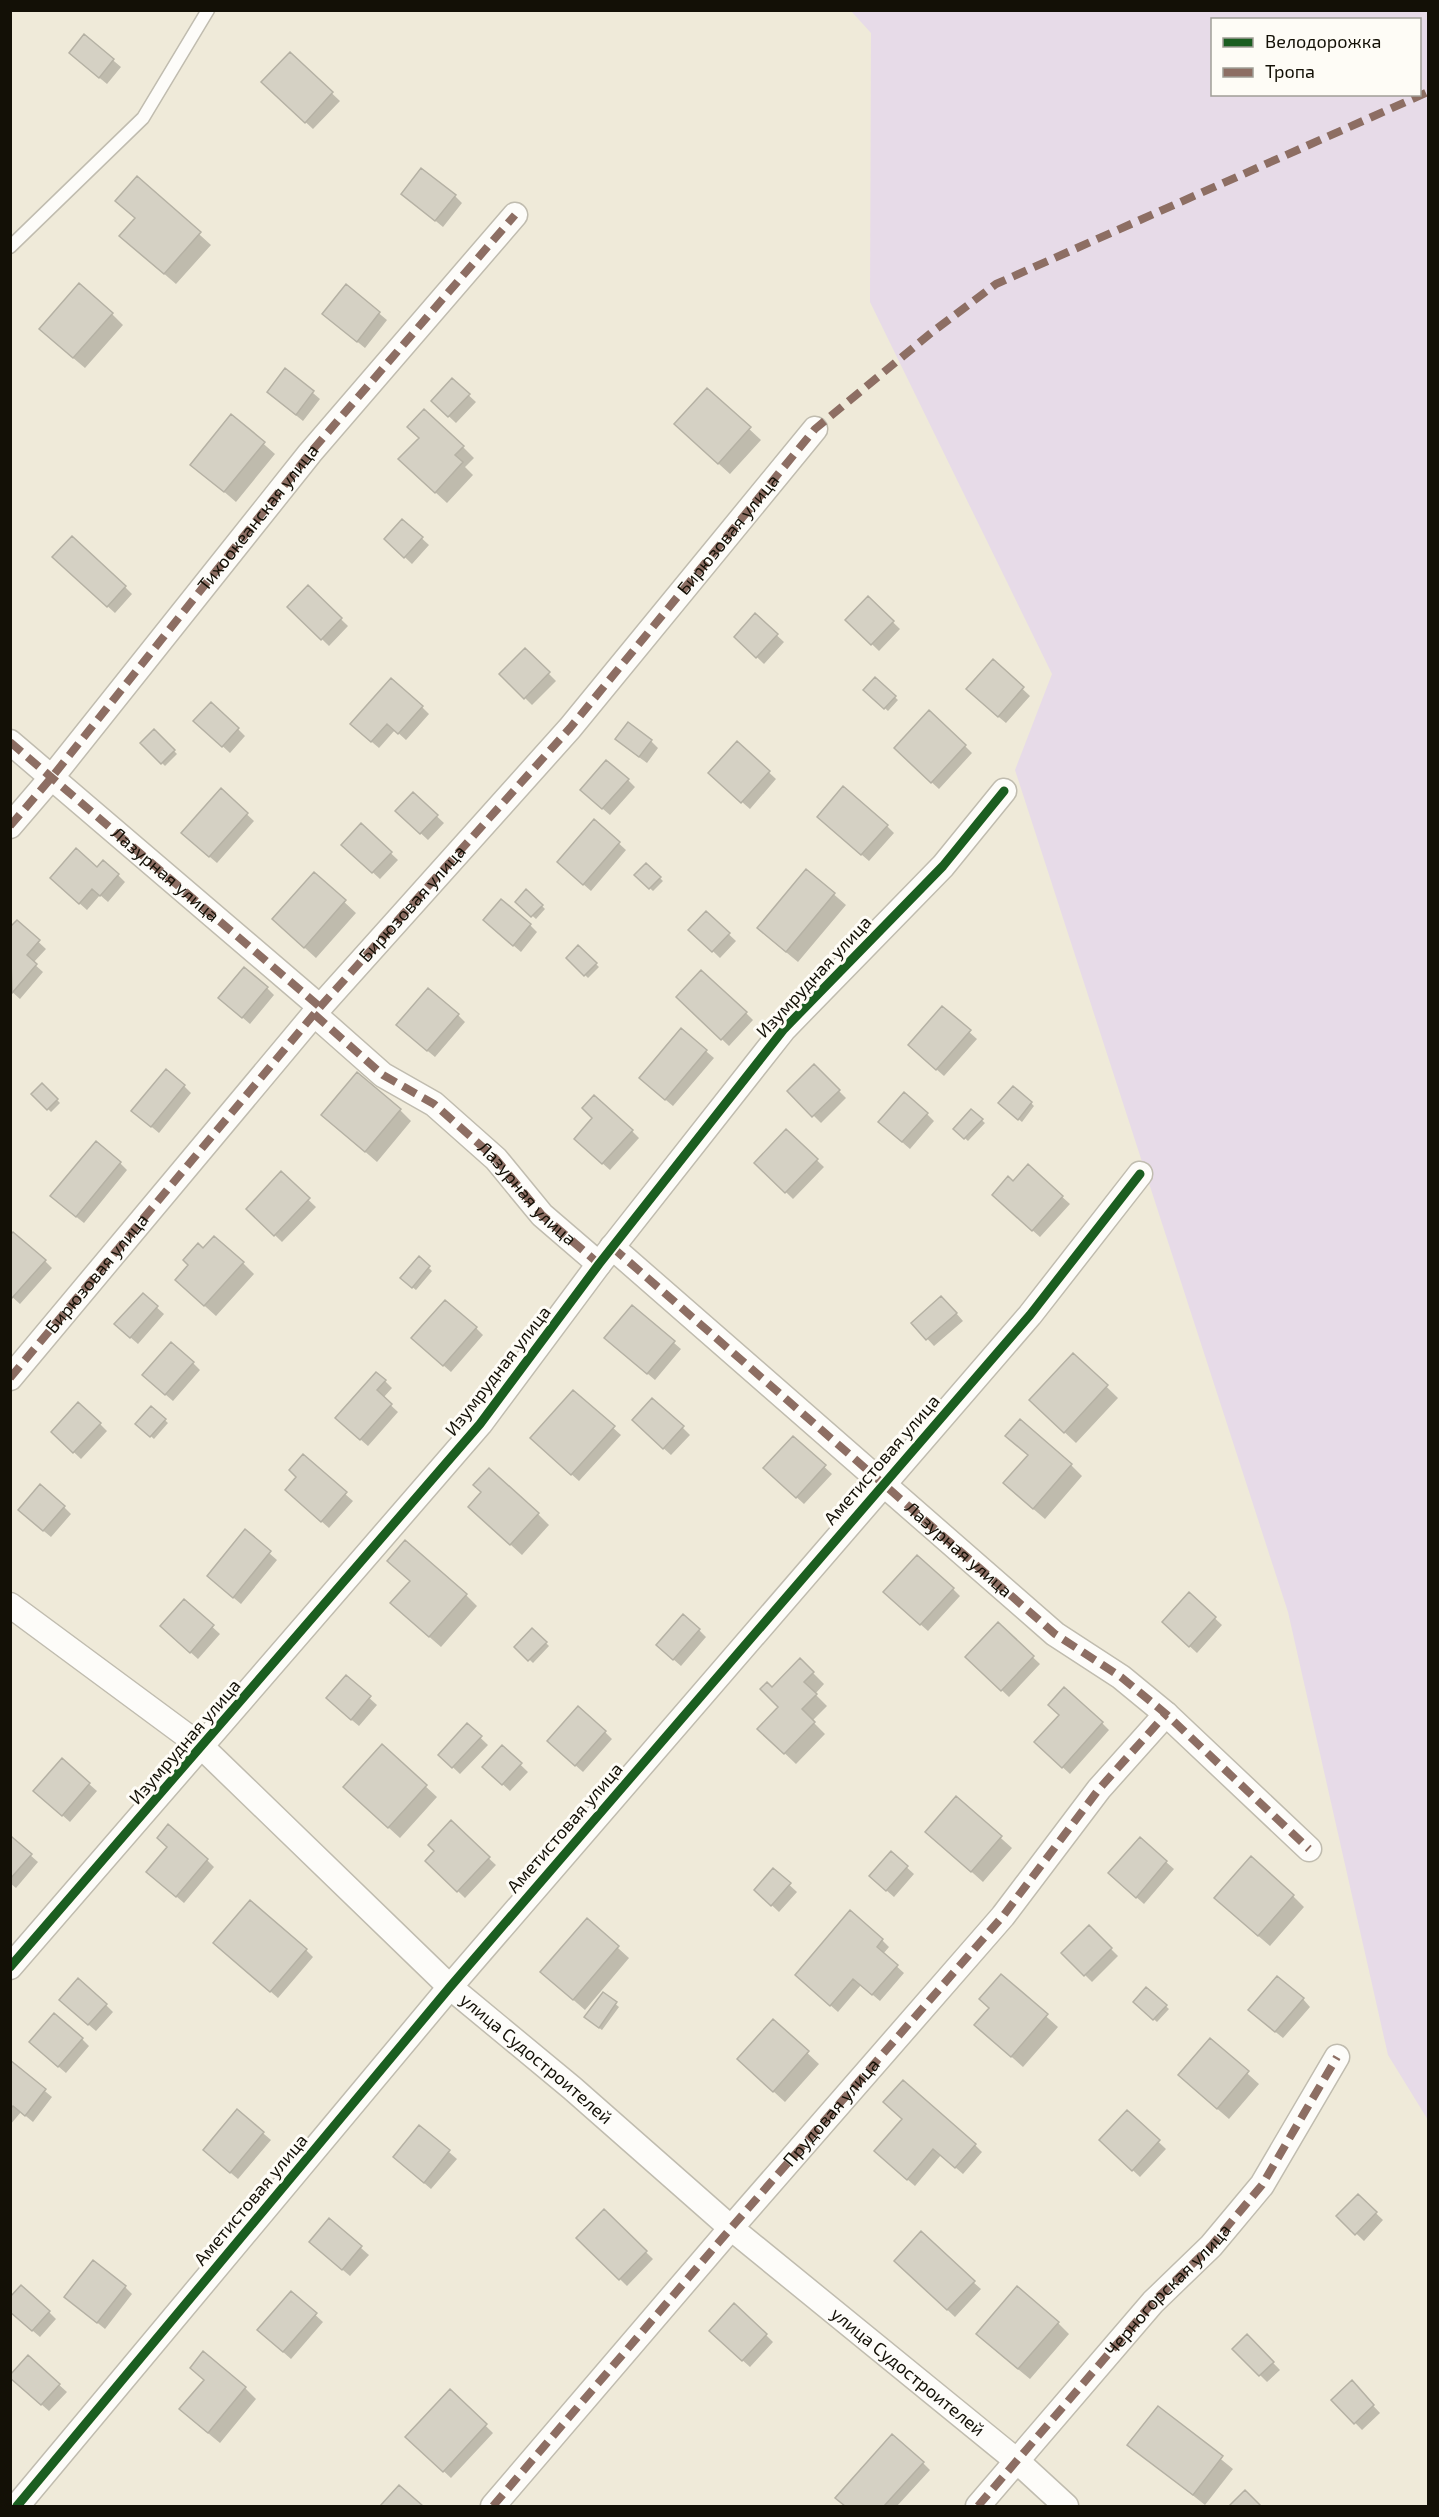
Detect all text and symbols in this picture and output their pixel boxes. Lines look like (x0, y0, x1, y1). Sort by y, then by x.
legend (1211, 18, 1421, 96)
text: Велодорожка (1265, 30, 1381, 52)
text: Тропа (1265, 60, 1315, 82)
street label: Тихоокеанская улица (193, 439, 323, 595)
street label: Бирюзовая улица (672, 469, 783, 599)
street label: Лазурная улица (107, 822, 224, 926)
street label: Бирюзовая улица (354, 840, 470, 966)
street label: Изумрудная улица (751, 911, 875, 1042)
street label: Лазурная улица (474, 1136, 581, 1250)
street label: Бирюзовая улица (40, 1209, 153, 1337)
street label: Изумрудная улица (440, 1301, 555, 1440)
street label: Аметистовая улица (819, 1390, 944, 1529)
street label: Лазурная улица (901, 1496, 1017, 1602)
street label: Изумрудная улица (124, 1674, 245, 1808)
street label: Аметистовая улица (502, 1758, 627, 1897)
street label: улица Судостроителей (456, 1988, 617, 2128)
street label: Прудовая улица (778, 2053, 884, 2171)
street label: Аметистовая улица (189, 2129, 312, 2270)
street label: Черногорская улица (1100, 2219, 1235, 2360)
street label: улица Судостроителей (827, 2302, 990, 2440)

